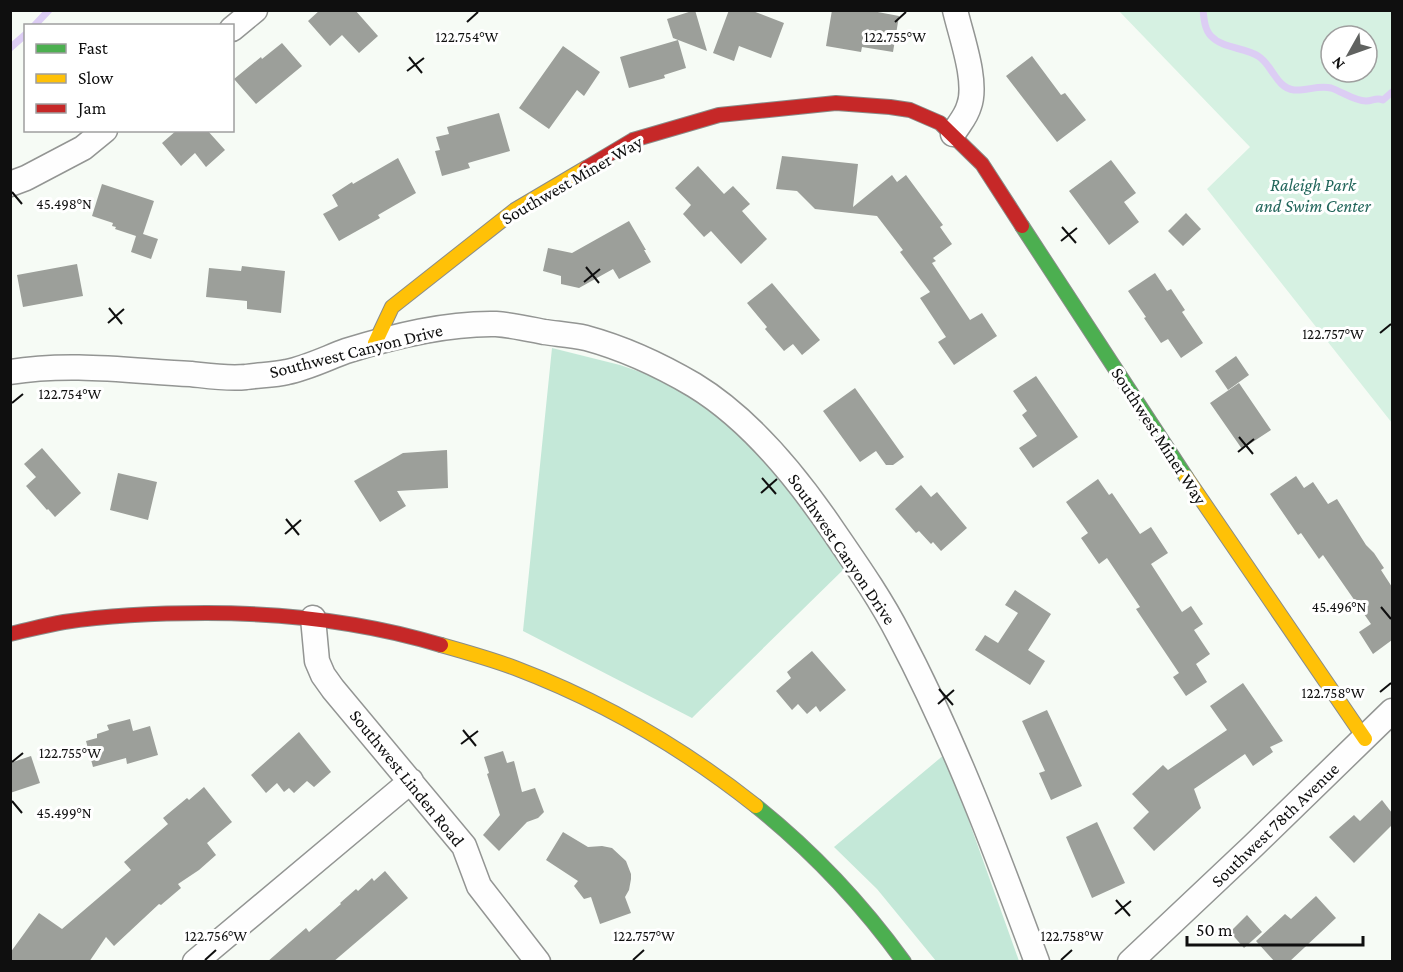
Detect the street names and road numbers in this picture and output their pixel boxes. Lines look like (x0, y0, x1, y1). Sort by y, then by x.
street label: Southwest Miner Way (498, 131, 647, 228)
street label: Southwest Canyon Drive (267, 320, 445, 382)
street label: Southwest Miner Way (1107, 364, 1211, 509)
street label: Southwest Canyon Drive (784, 470, 900, 628)
street label: Southwest Linden Road (346, 706, 469, 851)
street label: Southwest 78th Avenue (1207, 759, 1343, 891)

